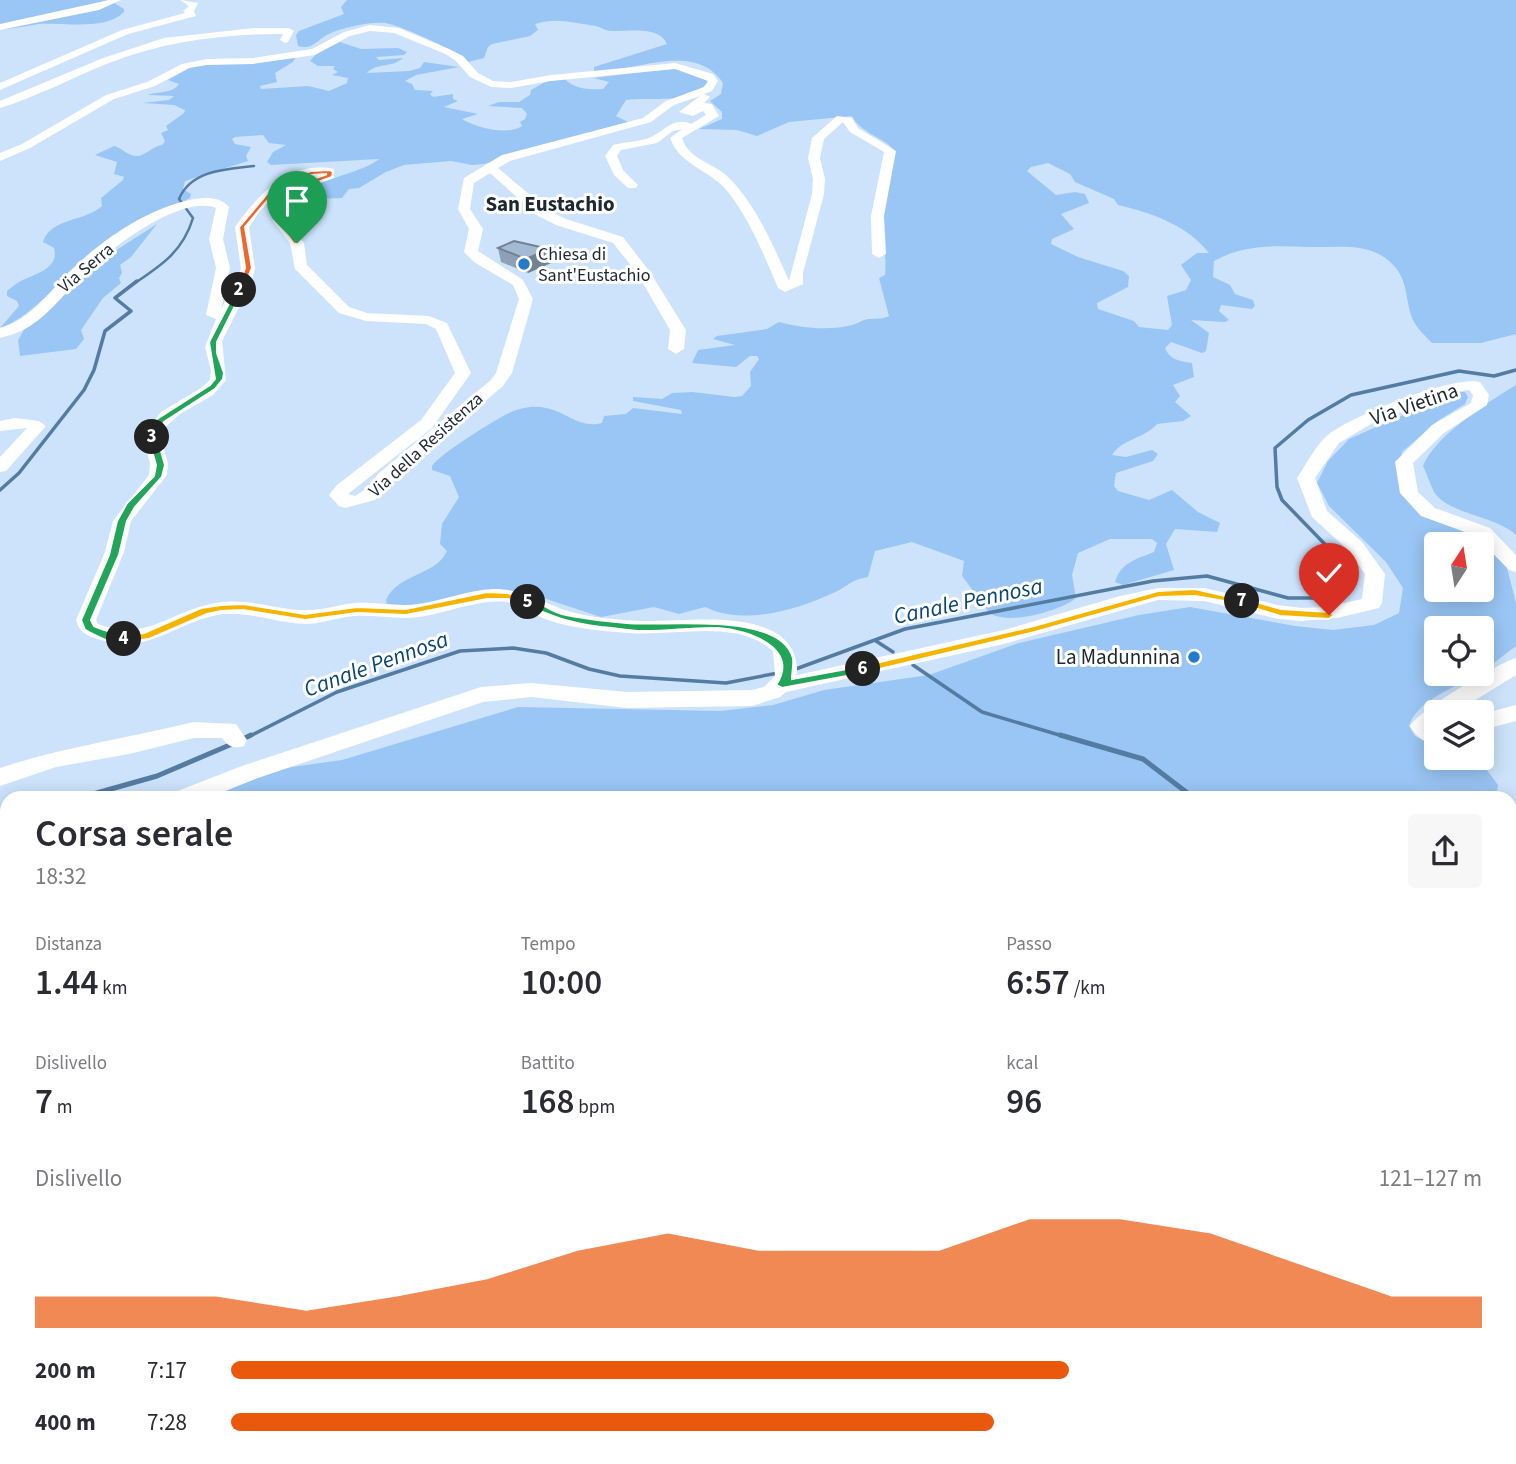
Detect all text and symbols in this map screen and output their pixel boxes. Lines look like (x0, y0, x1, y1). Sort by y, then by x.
pin (267, 171, 327, 243)
icon: arrive (278, 182, 316, 220)
district label: San Eustachio (485, 189, 615, 219)
street label: Via Serra (53, 237, 119, 299)
place label: Chiesa di Sant'Eustachio (538, 242, 651, 288)
marker: Chiesa di Sant'Eustachio (516, 256, 532, 272)
pin: 2 (222, 272, 256, 308)
text: 2 (233, 276, 244, 303)
street label: Via Vietina (1366, 375, 1462, 433)
street label: Via della Resistenza (363, 387, 489, 503)
pin: 3 (134, 420, 170, 454)
text: 3 (146, 423, 157, 450)
north arrow (1424, 532, 1494, 602)
map controls (1424, 532, 1494, 770)
pin (1299, 543, 1359, 615)
icon: check (1310, 554, 1348, 592)
water label: Canale Pennosa (890, 569, 1046, 633)
pin: 5 (510, 584, 546, 620)
pin: 7 (1224, 584, 1260, 618)
text: 7 (1236, 587, 1247, 614)
text: 5 (522, 588, 533, 615)
button: locate (1424, 616, 1494, 686)
pin: 4 (106, 622, 142, 656)
water label: Canale Pennosa (299, 623, 453, 705)
text: 4 (118, 625, 129, 652)
place label: La Madunnina (1056, 642, 1180, 672)
marker: La Madunnina (1186, 649, 1202, 665)
pin: 6 (846, 652, 880, 686)
text: 6 (857, 655, 868, 682)
button: layers (1424, 700, 1494, 770)
text: Corsa serale (35, 807, 233, 861)
button: share (1408, 814, 1482, 888)
text: 18:32 (35, 860, 86, 893)
text: Distanza (35, 931, 102, 958)
text: Tempo (521, 931, 576, 958)
text: Passo (1006, 931, 1052, 958)
text: 1.44 (35, 958, 99, 1008)
text: 10:00 (521, 958, 602, 1008)
text: 6:57 (1006, 958, 1070, 1008)
text: km (99, 975, 127, 1002)
text: /km (1070, 975, 1105, 1002)
text: Dislivello (35, 1050, 107, 1077)
text: Battito (521, 1050, 575, 1077)
text: kcal (1006, 1050, 1038, 1077)
text: 7 (35, 1077, 53, 1127)
text: 168 (521, 1077, 575, 1127)
text: 96 (1006, 1077, 1042, 1127)
text: m (53, 1094, 73, 1121)
text: bpm (575, 1094, 615, 1121)
text: Dislivello (35, 1162, 122, 1195)
text: 121–127 m (1379, 1162, 1482, 1195)
text: 200 m (35, 1354, 96, 1387)
text: 7:17 (147, 1354, 187, 1387)
text: 400 m (35, 1406, 96, 1439)
text: 7:28 (147, 1406, 187, 1439)

